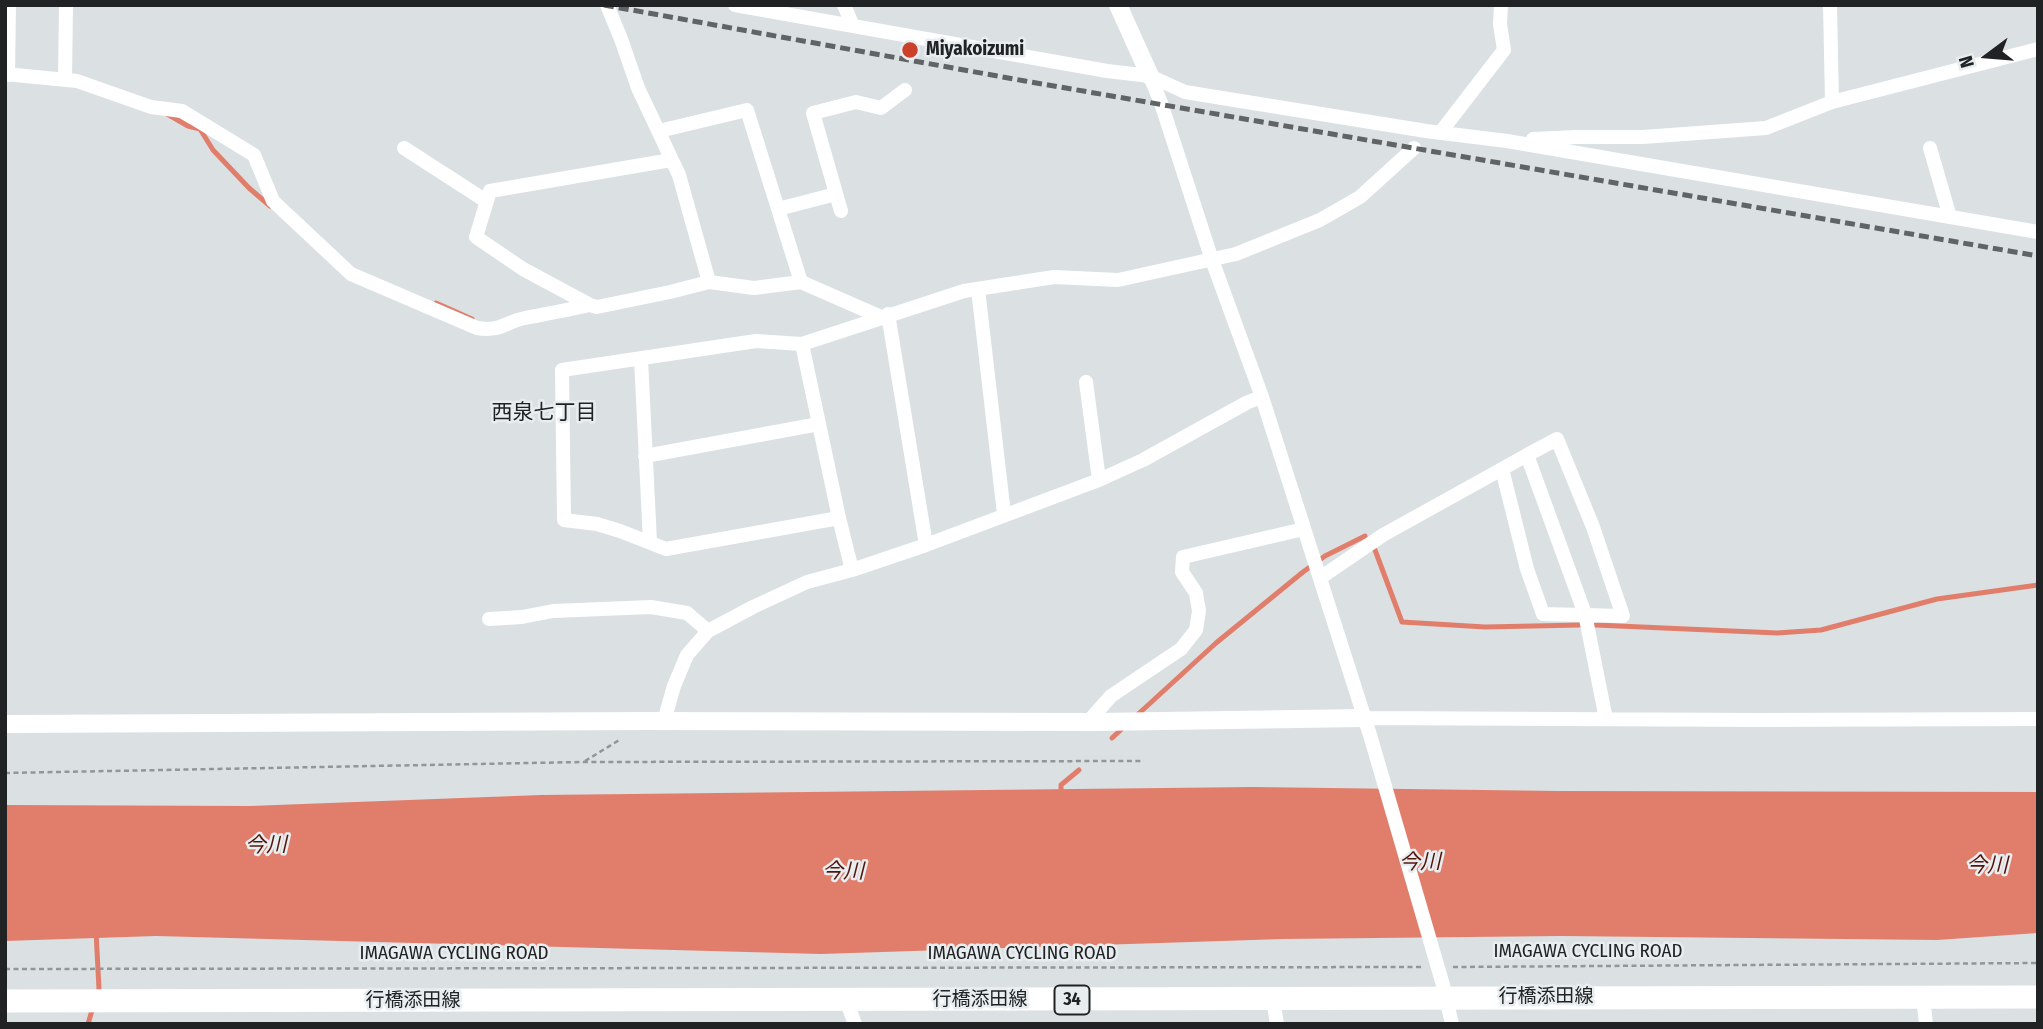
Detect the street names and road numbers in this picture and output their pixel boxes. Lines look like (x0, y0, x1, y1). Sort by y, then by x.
street label: IMAGAWA CYCLING ROAD (1494, 941, 1682, 963)
street label: IMAGAWA CYCLING ROAD (360, 943, 548, 965)
street label: IMAGAWA CYCLING ROAD (928, 943, 1116, 965)
road number: 34 (1054, 986, 1090, 1015)
street label: 行橋添田線 (1499, 986, 1593, 1008)
street label: 行橋添田線 (933, 989, 1027, 1011)
street label: 行橋添田線 (366, 990, 460, 1012)

